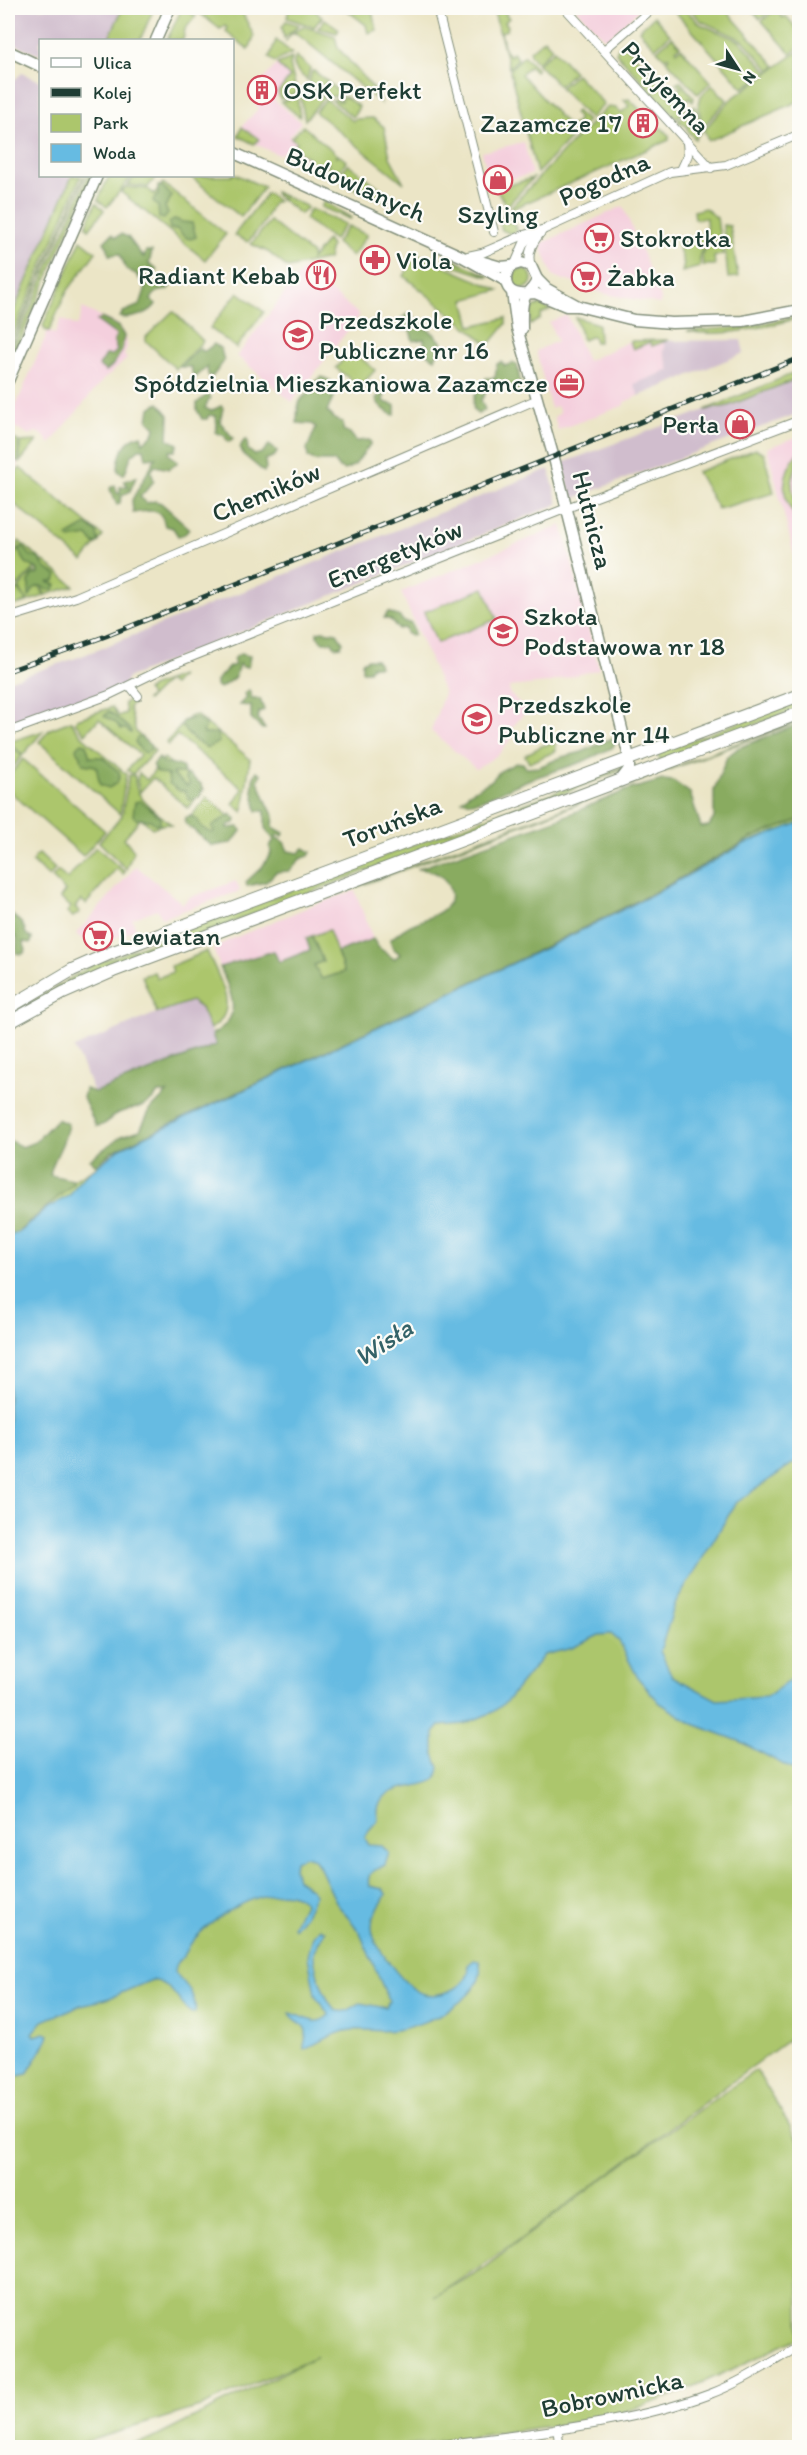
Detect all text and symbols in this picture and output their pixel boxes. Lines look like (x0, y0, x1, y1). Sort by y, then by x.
street label: Przyjemna (615, 33, 718, 141)
legend (39, 39, 234, 177)
north arrow (708, 39, 768, 99)
text: Ulica (93, 52, 132, 74)
text: N (739, 68, 761, 87)
building icon: OSK Perfekt (246, 74, 278, 106)
place label: OSK Perfekt (283, 74, 422, 106)
text: Kolej (93, 82, 132, 104)
place label: Zazamcze 17 (480, 107, 622, 139)
building icon: Zazamcze 17 (627, 107, 659, 139)
text: Park (93, 112, 128, 134)
street label: Budowlanych (281, 139, 431, 229)
text: Woda (93, 142, 136, 164)
street label: Pogodna (554, 145, 655, 213)
shop icon: Szyling (482, 164, 514, 196)
place label: Szyling (458, 198, 539, 230)
supermarket icon: Stokrotka (583, 222, 615, 254)
place label: Stokrotka (620, 222, 732, 254)
pharmacy icon: Viola (359, 244, 391, 276)
place label: Viola (396, 244, 453, 276)
place label: Radiant Kebab (138, 259, 300, 291)
restaurant icon: Radiant Kebab (305, 259, 337, 291)
supermarket icon: Żabka (570, 261, 602, 293)
place label: Żabka (607, 261, 675, 293)
place label: Przedszkole Publiczne nr 16 (319, 304, 489, 366)
school or university icon: Przedszkole Publiczne nr 16 (282, 319, 314, 351)
place label: Spółdzielnia Mieszkaniowa Zazamcze (134, 367, 548, 399)
office icon: Spółdzielnia Mieszkaniowa Zazamcze (553, 367, 585, 399)
place label: Perła (662, 408, 719, 440)
shop icon: Perła (724, 408, 756, 440)
street label: Chemików (207, 455, 325, 529)
street label: Hutnicza (565, 467, 621, 573)
street label: Energetyków (323, 512, 467, 596)
place label: Szkoła Podstawowa nr 18 (524, 600, 725, 662)
school or university icon: Szkoła Podstawowa nr 18 (487, 615, 519, 647)
place label: Przedszkole Publiczne nr 14 (498, 688, 670, 750)
school or university icon: Przedszkole Publiczne nr 14 (461, 703, 493, 735)
street label: Toruńska (338, 788, 446, 855)
supermarket icon: Lewiatan (82, 920, 114, 952)
place label: Lewiatan (119, 920, 221, 952)
water label: Wisła (348, 1311, 419, 1373)
street label: Bobrownicka (538, 2363, 686, 2425)

